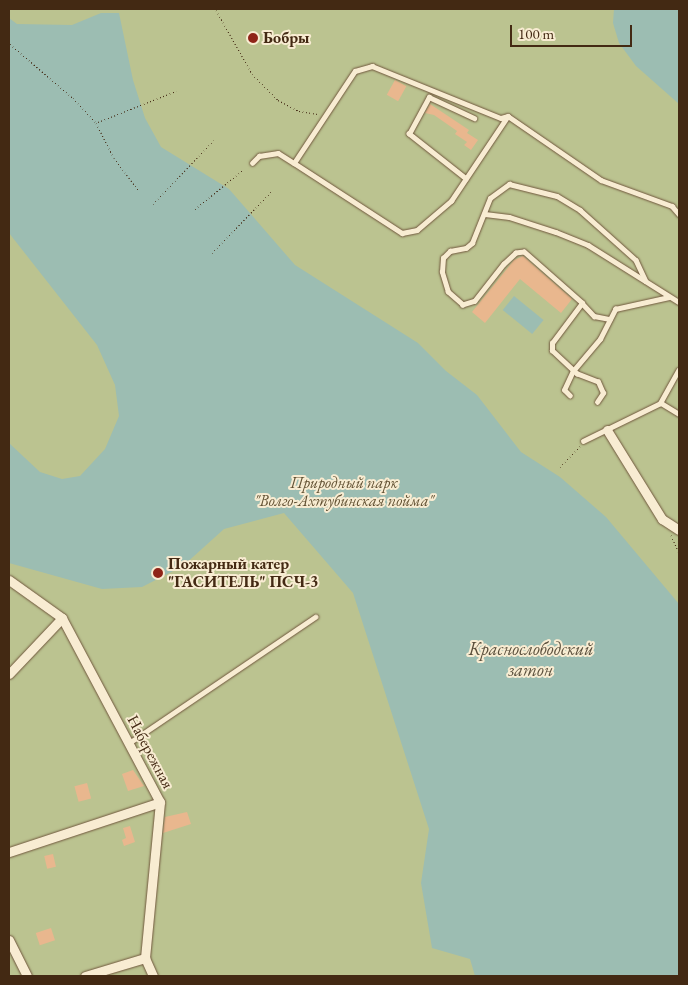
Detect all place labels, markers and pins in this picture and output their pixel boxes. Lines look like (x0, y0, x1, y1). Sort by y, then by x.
place label: Бобры (263, 28, 309, 48)
marker: Бобры (247, 32, 259, 44)
place label: Пожарный катер "ГАСИТЕЛЬ" ПСЧ-3 (168, 554, 319, 592)
marker: Пожарный катер "ГАСИТЕЛЬ" ПСЧ-3 (152, 567, 164, 579)

